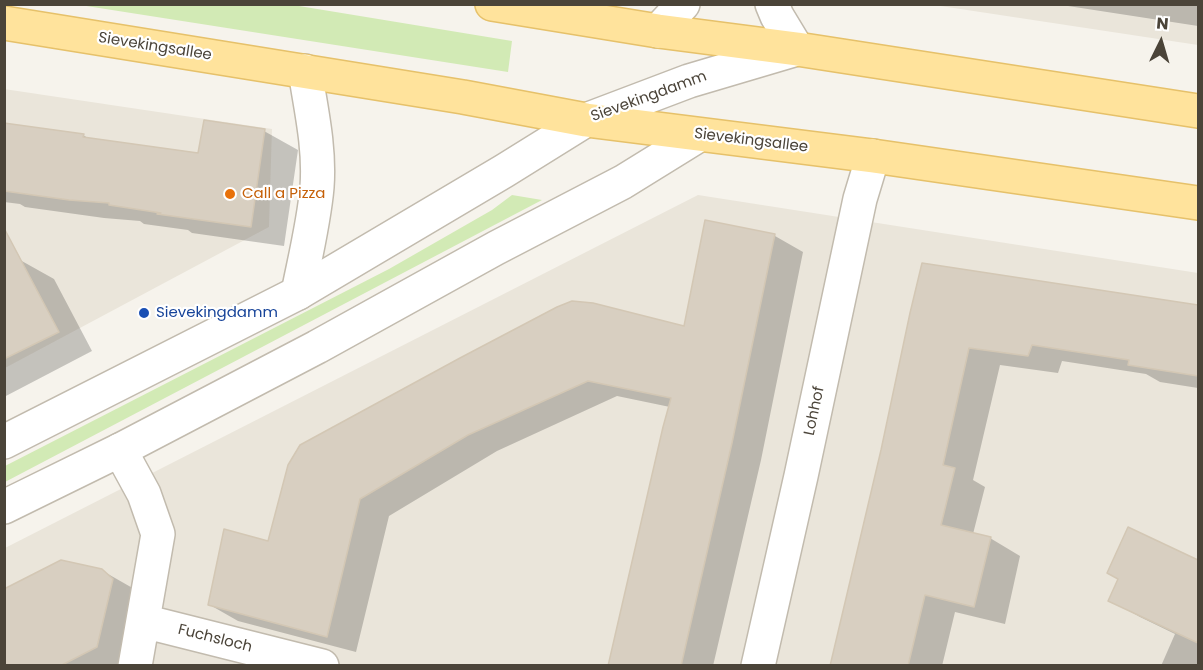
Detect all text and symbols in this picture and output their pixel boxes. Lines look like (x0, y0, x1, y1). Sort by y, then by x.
north arrow (1131, 12, 1191, 72)
text: N (1156, 12, 1170, 36)
street label: Sievekingsallee (97, 29, 213, 65)
street label: Sievekingdamm (589, 68, 709, 126)
street label: Sievekingsallee (693, 125, 809, 157)
place label: Call a Pizza (242, 185, 325, 203)
marker: Call a Pizza (223, 187, 237, 201)
place label: Sievekingdamm (156, 304, 278, 322)
marker: Sievekingdamm (137, 306, 151, 320)
street label: Lohhof (801, 385, 829, 437)
street label: Fuchsloch (176, 621, 254, 657)

